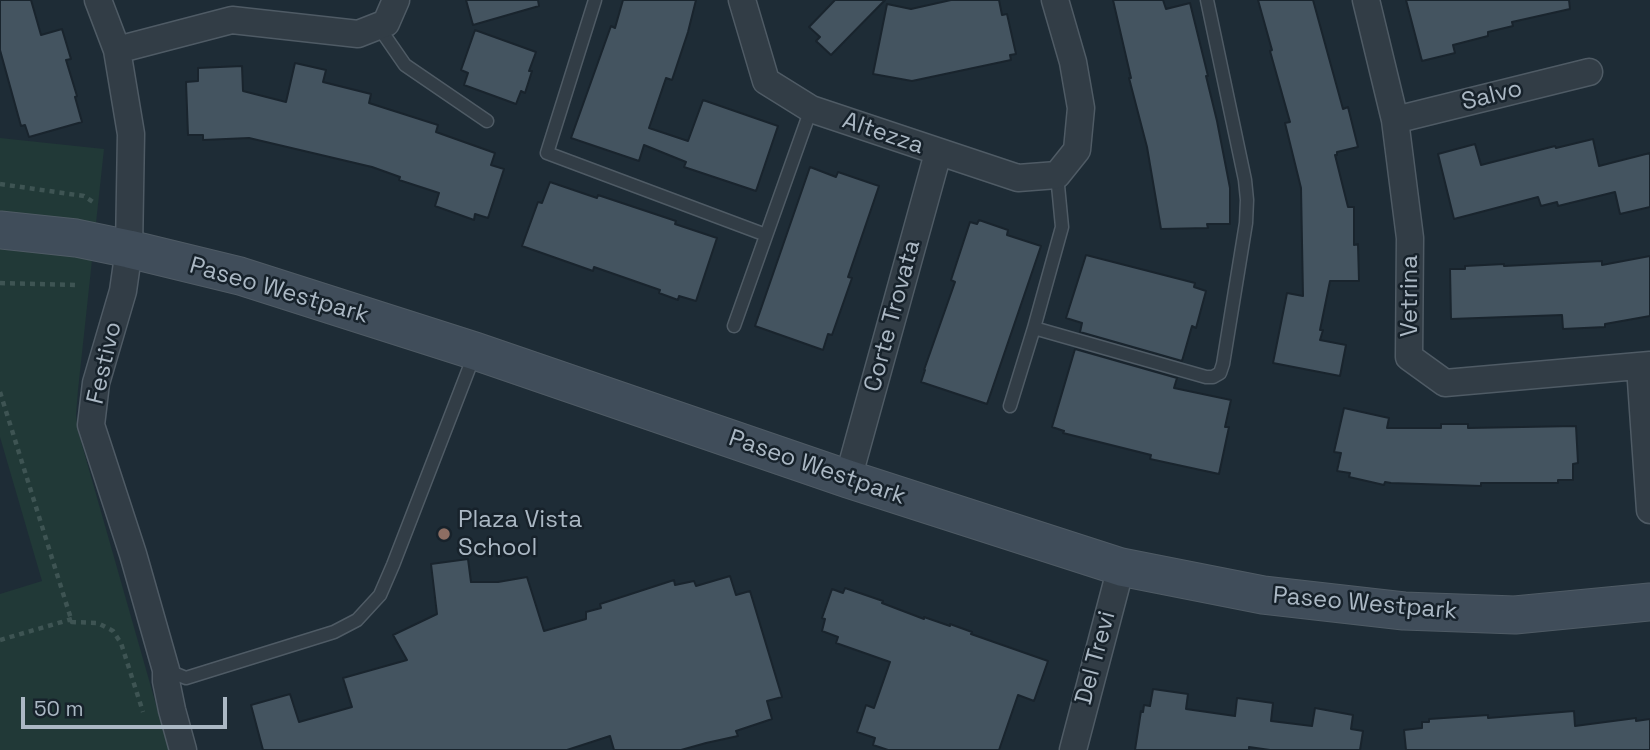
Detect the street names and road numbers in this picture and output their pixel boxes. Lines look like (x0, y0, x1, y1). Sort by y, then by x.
street label: Salvo (1459, 75, 1525, 117)
street label: Altezza (839, 107, 927, 161)
street label: Corte Trovata (859, 237, 927, 395)
street label: Paseo Westpark (186, 252, 372, 330)
street label: Vetrina (1396, 255, 1424, 337)
street label: Festivo (82, 319, 128, 407)
street label: Paseo Westpark (725, 424, 909, 512)
street label: Paseo Westpark (1271, 582, 1459, 626)
street label: Del Trevi (1070, 608, 1122, 708)

